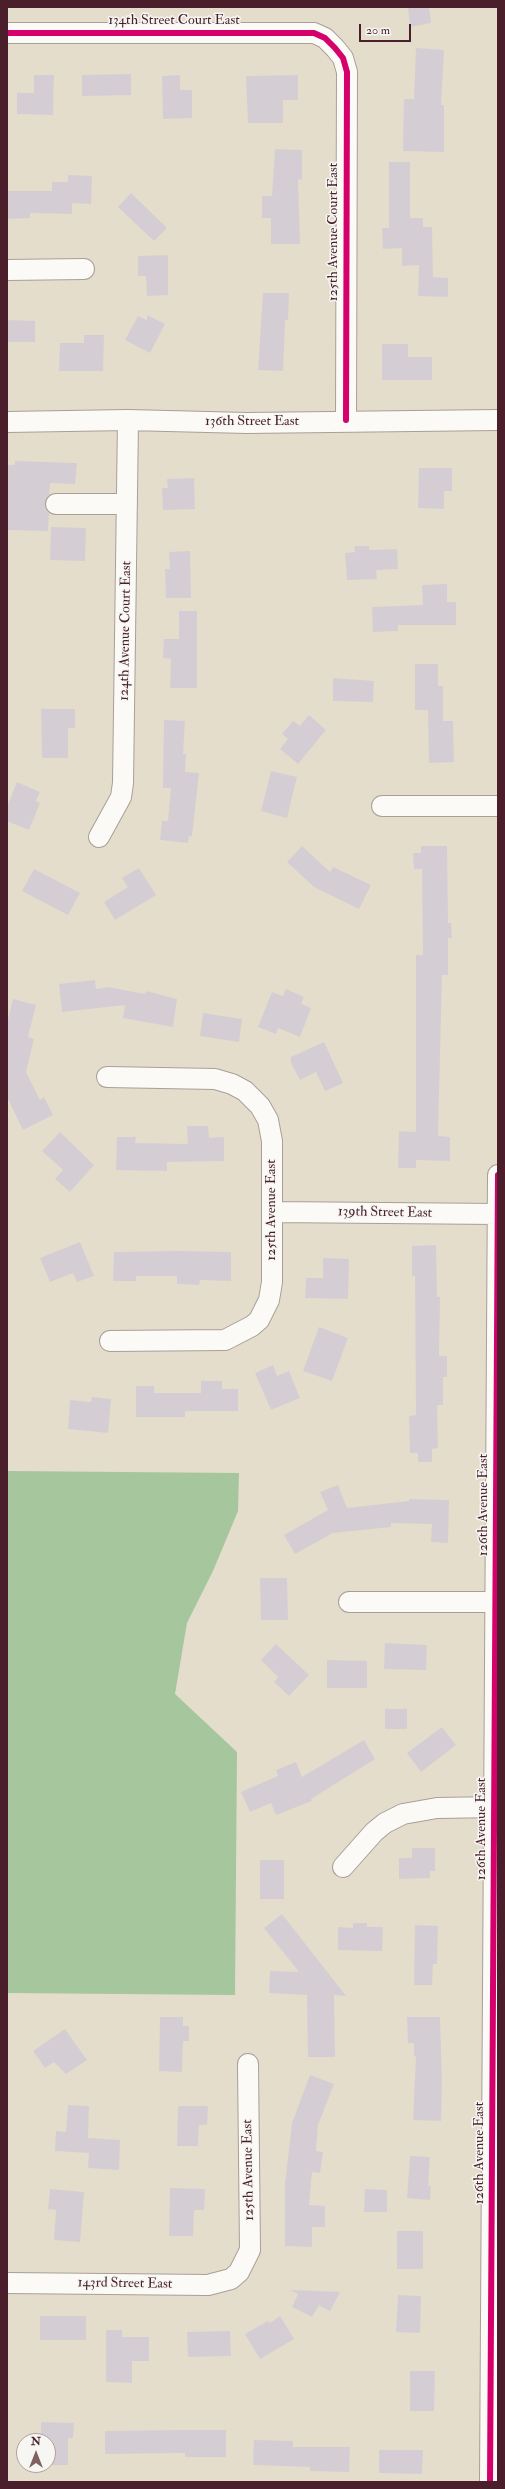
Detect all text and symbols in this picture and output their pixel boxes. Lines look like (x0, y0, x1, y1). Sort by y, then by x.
street label: 134th Street Court East (108, 13, 240, 29)
scale bar (361, 16, 413, 42)
text: 20 m (366, 23, 390, 38)
street label: 125th Avenue Court East (326, 163, 342, 301)
street label: 136th Street East (205, 414, 299, 430)
street label: 124th Avenue Court East (116, 561, 136, 701)
street label: 125th Avenue East (264, 1159, 280, 1261)
street label: 139th Street East (338, 1204, 432, 1222)
street label: 126th Avenue East (476, 1454, 492, 1556)
street label: 126th Avenue East (474, 1778, 490, 1880)
street label: 126th Avenue East (472, 2102, 488, 2204)
street label: 125th Avenue East (240, 2119, 258, 2221)
street label: 143rd Street East (77, 2275, 173, 2293)
north arrow (16, 2433, 56, 2473)
text: N (31, 2435, 41, 2448)

